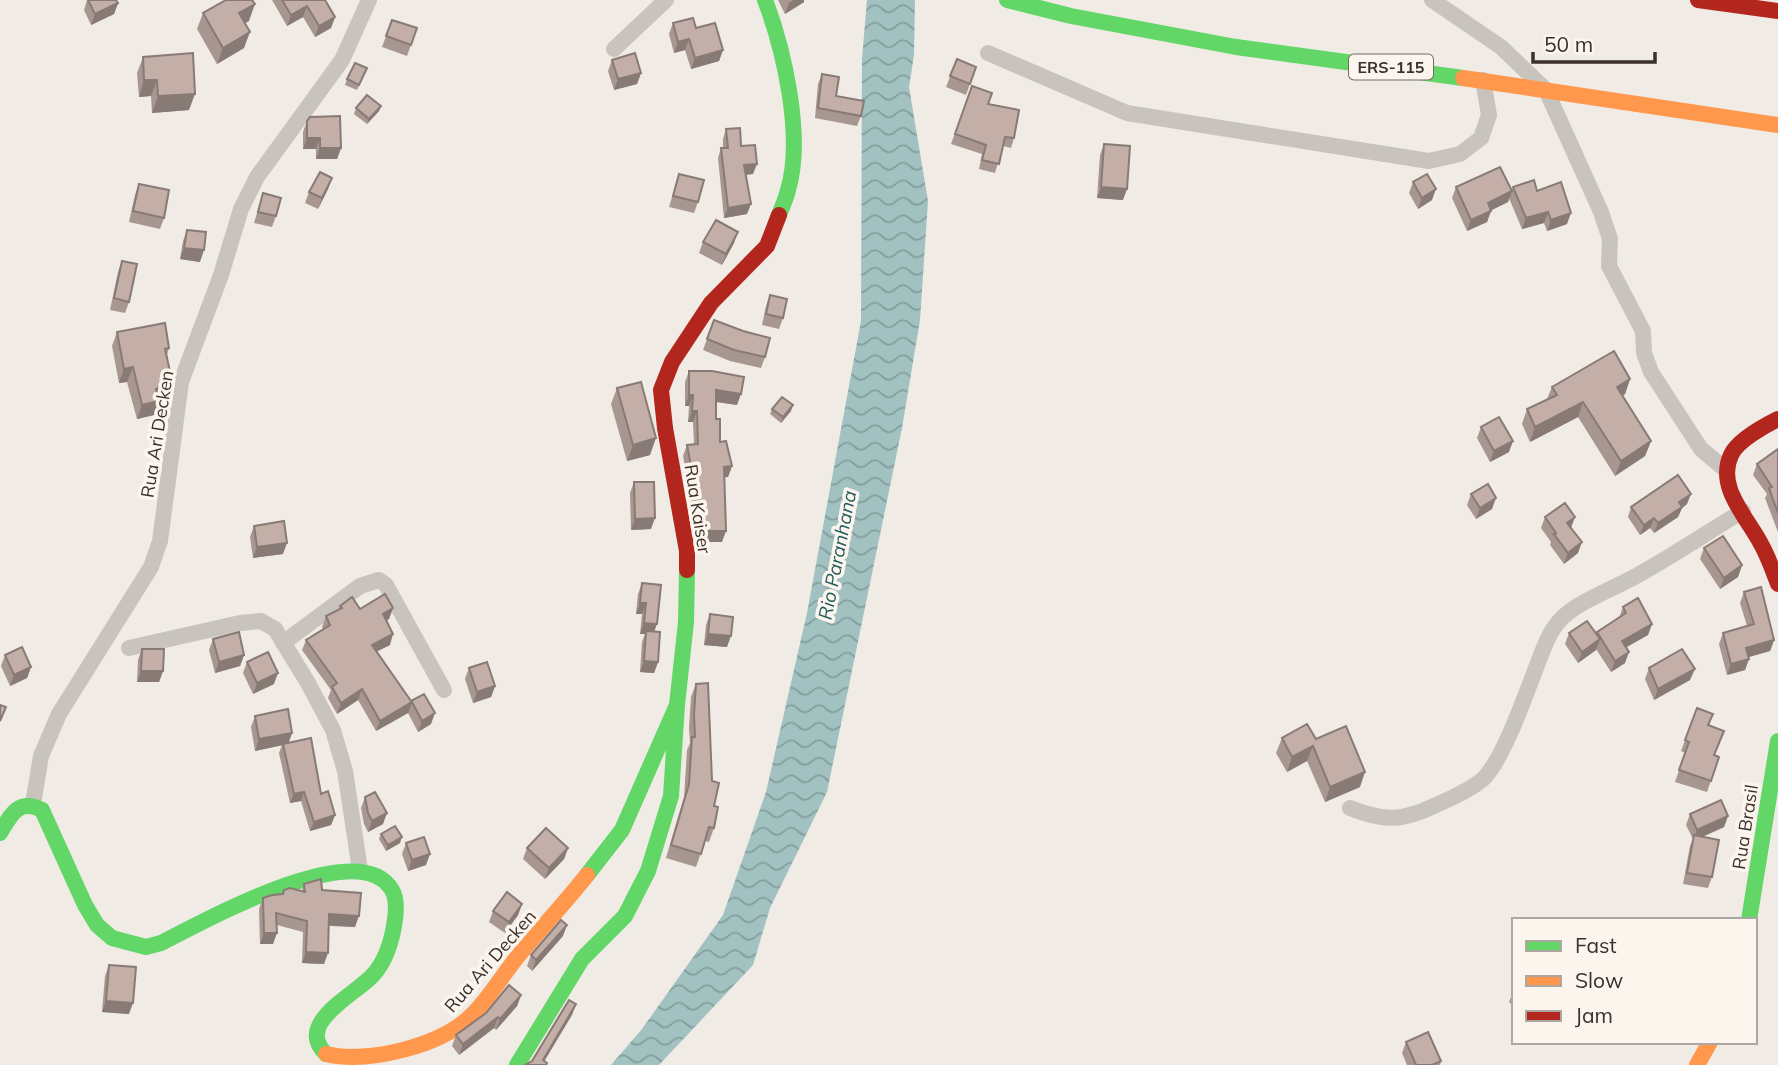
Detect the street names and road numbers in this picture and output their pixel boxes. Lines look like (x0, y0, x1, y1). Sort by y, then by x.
road number: ERS-115 (1349, 54, 1433, 80)
street label: Rua Ari Decken (136, 369, 178, 499)
street label: Rua Kaiser (680, 463, 716, 556)
street label: Rua Brasil (1727, 783, 1763, 871)
street label: Rua Ari Decken (439, 905, 541, 1017)

